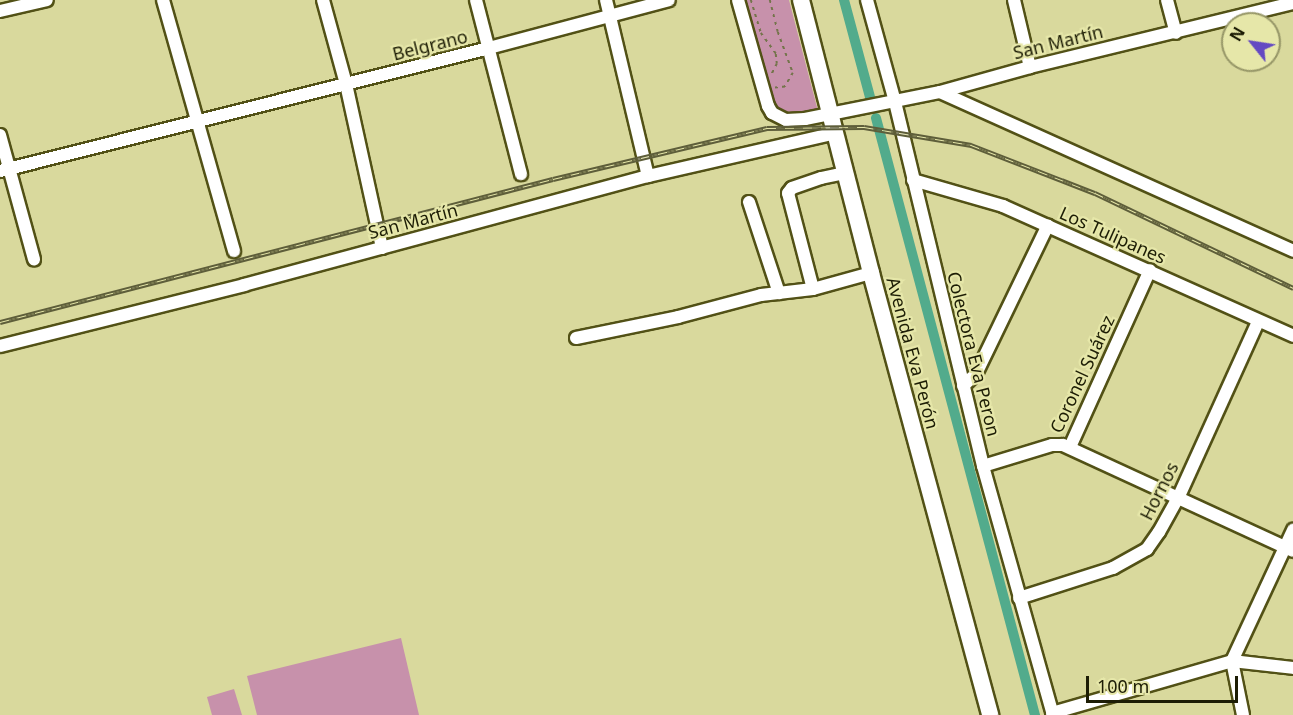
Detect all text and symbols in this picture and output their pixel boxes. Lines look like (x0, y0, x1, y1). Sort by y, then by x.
north arrow (1221, 12, 1281, 72)
street label: San Martín (1011, 20, 1105, 64)
text: N (1224, 23, 1250, 45)
street label: Belgrano (390, 25, 470, 65)
street label: San Martín (366, 199, 460, 243)
street label: Los Tulipanes (1056, 202, 1170, 268)
street label: Colectora Eva Peron (943, 269, 1005, 439)
street label: Avenida Eva Perón (882, 275, 944, 431)
street label: Coronel Suárez (1045, 312, 1119, 436)
street label: Hornos (1135, 458, 1183, 524)
scale bar (1089, 664, 1240, 702)
text: 100 m (1097, 674, 1149, 698)

